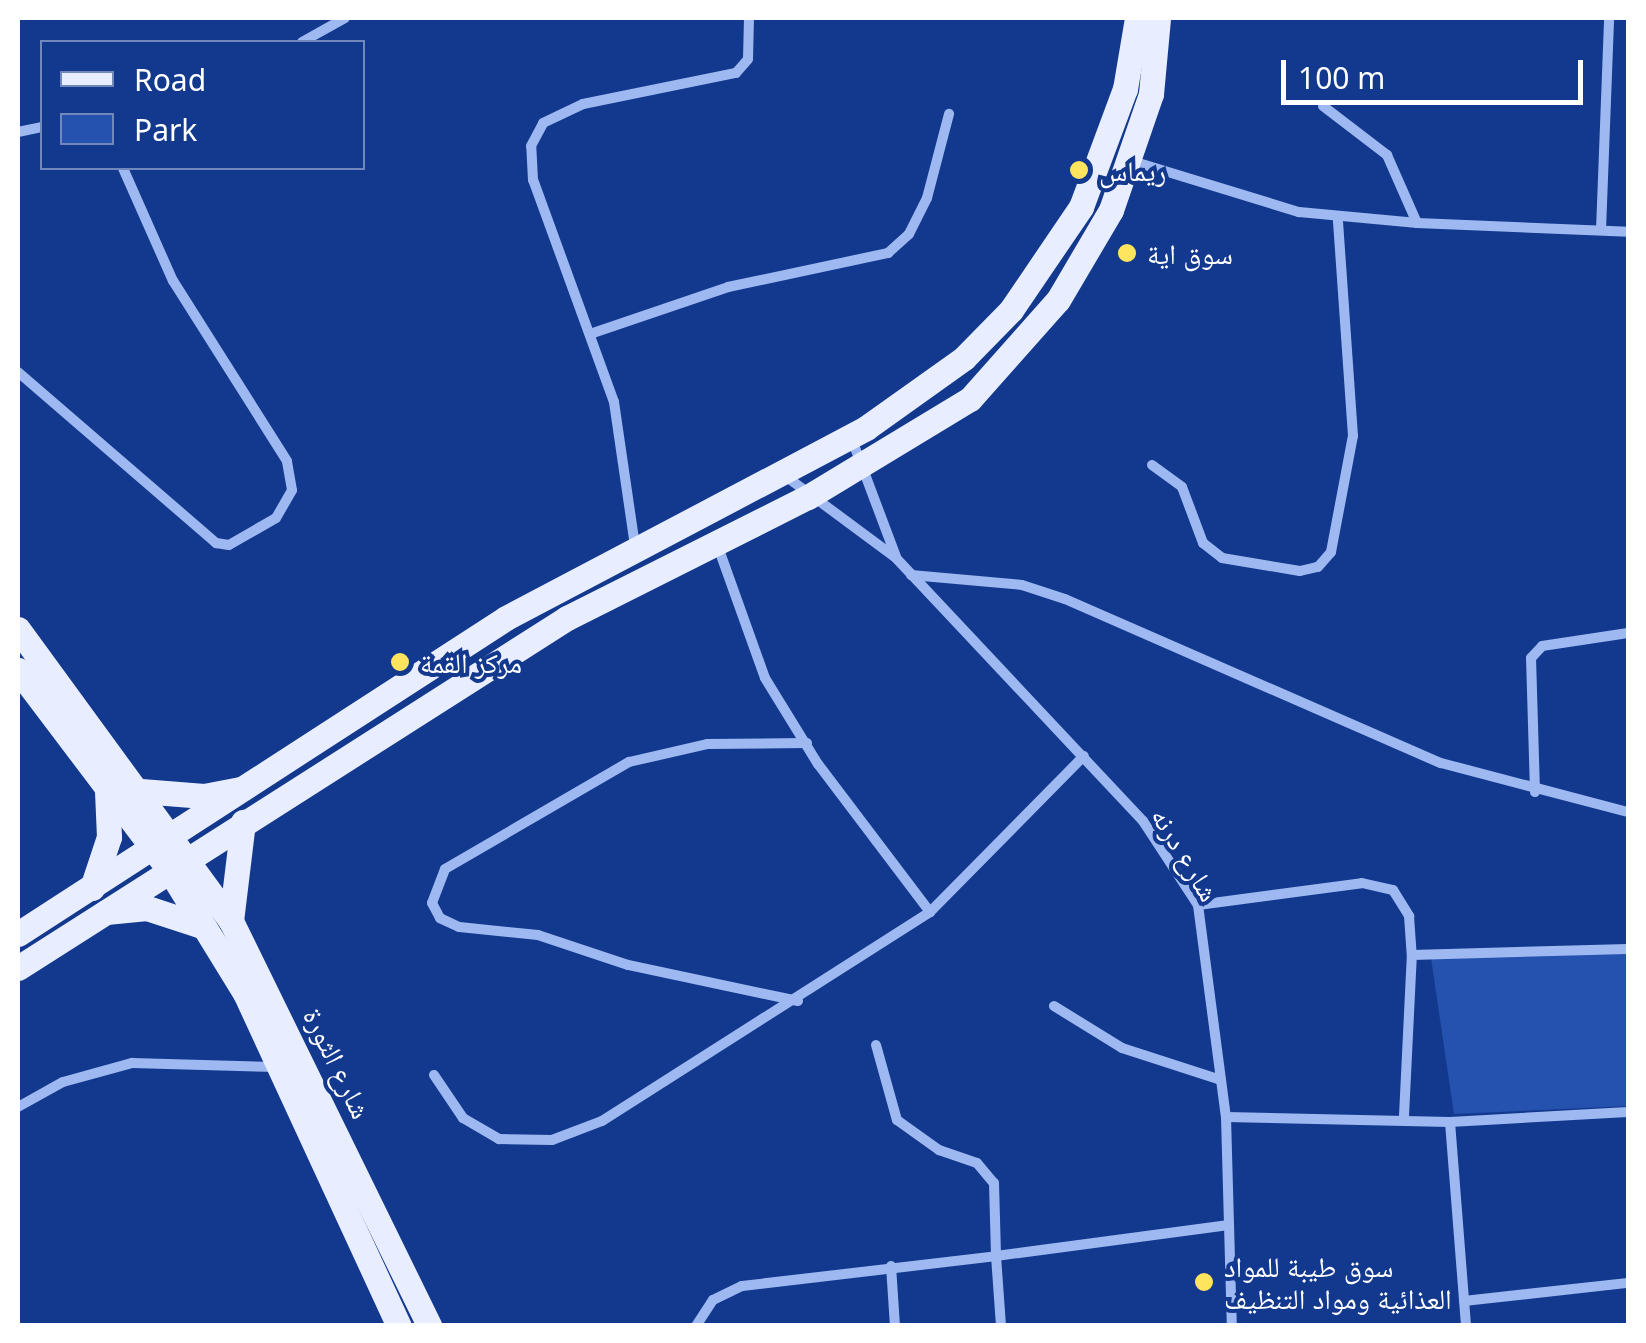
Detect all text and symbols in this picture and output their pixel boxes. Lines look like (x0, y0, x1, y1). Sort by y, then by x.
legend (40, 40, 365, 170)
scale bar (1286, 40, 1588, 102)
text: 100 m (1298, 57, 1385, 98)
text: Road (134, 59, 206, 100)
text: Park (134, 109, 197, 150)
place label: ريماس (1099, 153, 1166, 187)
marker: ريماس (1068, 159, 1090, 181)
place label: سوق اية (1147, 236, 1233, 270)
marker: سوق اية (1116, 242, 1138, 264)
place label: مركز القمة (420, 645, 522, 679)
marker: مركز القمة (389, 651, 411, 673)
street label: شارع درنه (1145, 801, 1227, 907)
street label: شارع الثورة (297, 1002, 379, 1124)
place label: سوق طيبة للمواد العذائية ومواد التنظيف (1224, 1249, 1452, 1315)
marker: سوق طيبة للمواد العذائية ومواد التنظيف (1193, 1271, 1215, 1293)

